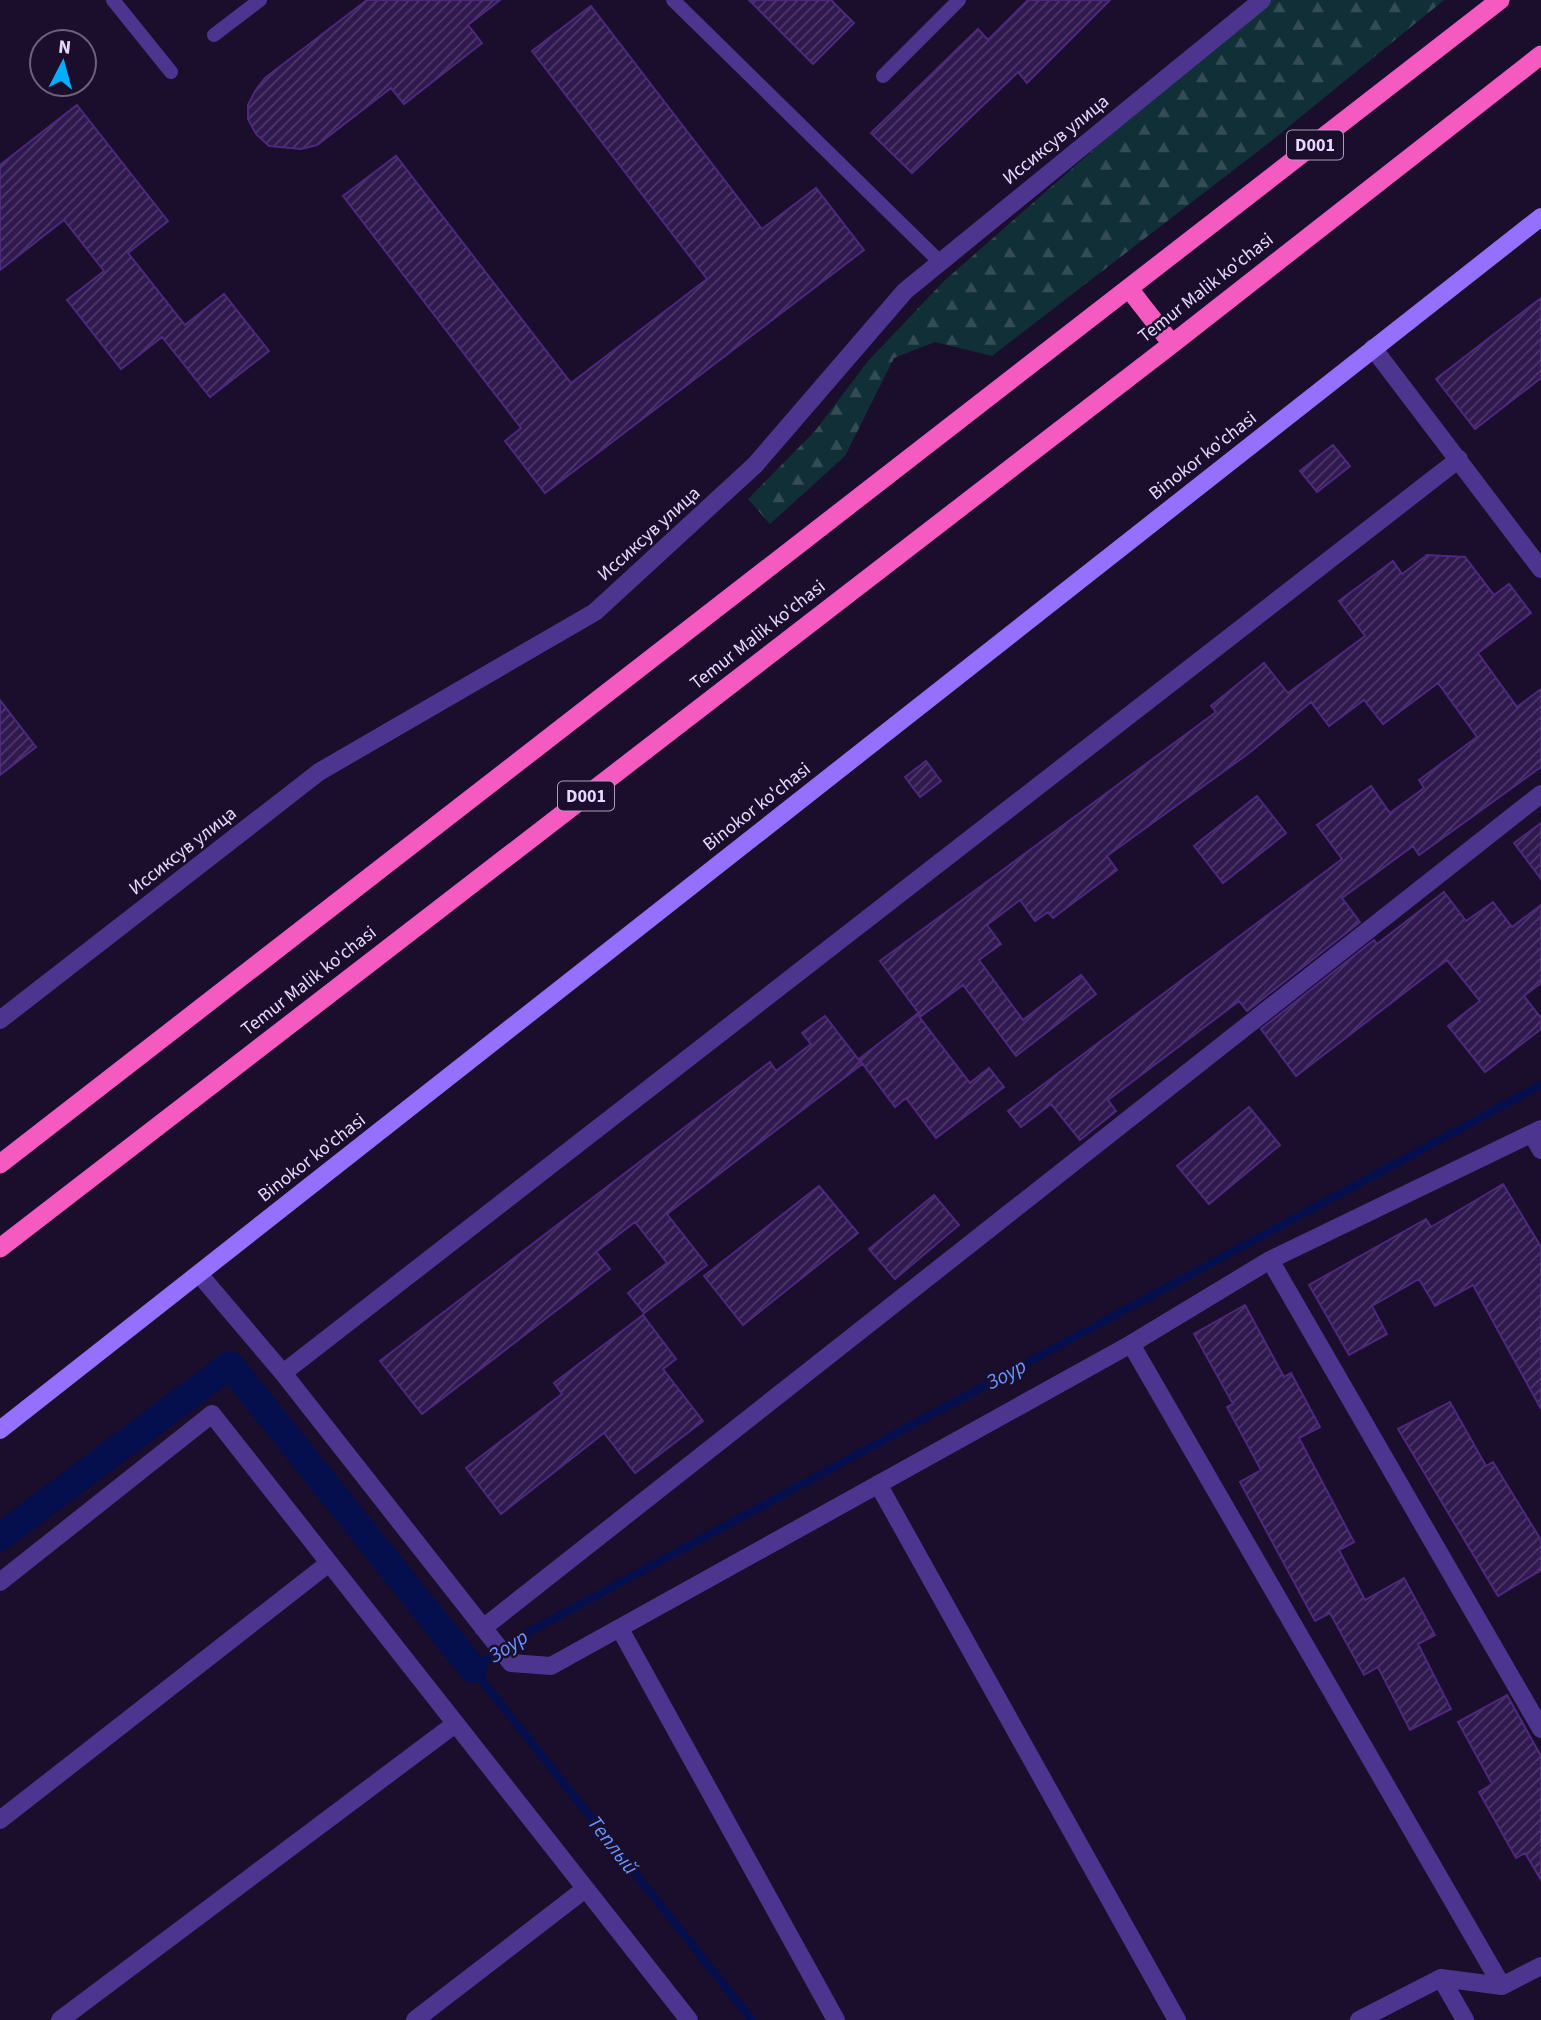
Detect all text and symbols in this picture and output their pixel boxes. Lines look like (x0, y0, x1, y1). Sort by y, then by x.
north arrow (28, 28, 98, 98)
text: N (57, 33, 72, 62)
street label: Иссиксув улица (997, 89, 1115, 191)
road number: D001 (1287, 130, 1343, 160)
street label: Temur Malik ko'chasi (1133, 227, 1279, 349)
street label: Binokor ko'chasi (1143, 405, 1263, 507)
street label: Иссиксув улица (592, 480, 706, 588)
street label: Temur Malik ko'chasi (685, 574, 831, 696)
street label: Binokor ko'chasi (697, 756, 817, 858)
road number: D001 (558, 782, 614, 810)
street label: Иссиксув улица (123, 800, 243, 902)
street label: Temur Malik ko'chasi (236, 920, 382, 1042)
street label: Binokor ko'chasi (252, 1107, 372, 1209)
water label: Зоур (980, 1351, 1032, 1397)
water label: Зоур (482, 1622, 534, 1670)
water label: Теплый (580, 1809, 646, 1881)

